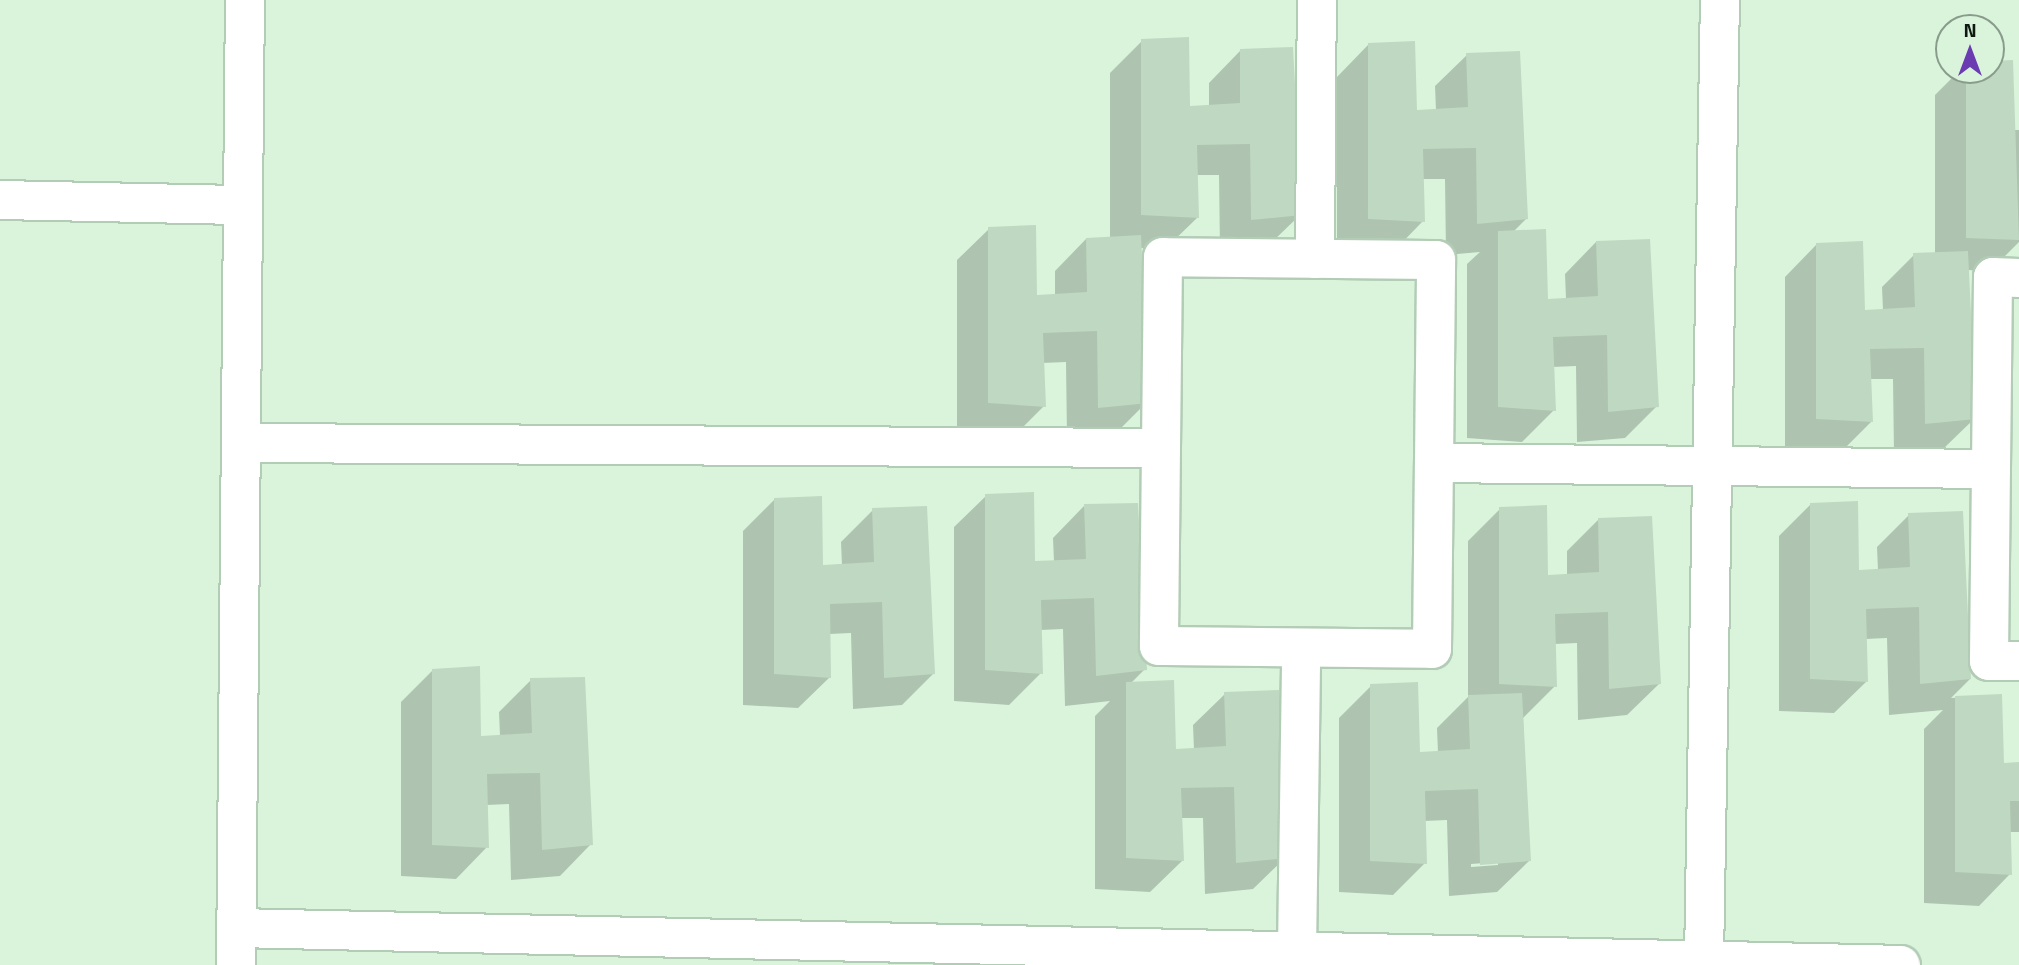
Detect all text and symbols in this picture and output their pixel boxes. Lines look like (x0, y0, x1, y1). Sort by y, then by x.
north arrow (1935, 14, 2005, 84)
text: N (1963, 15, 1977, 44)

